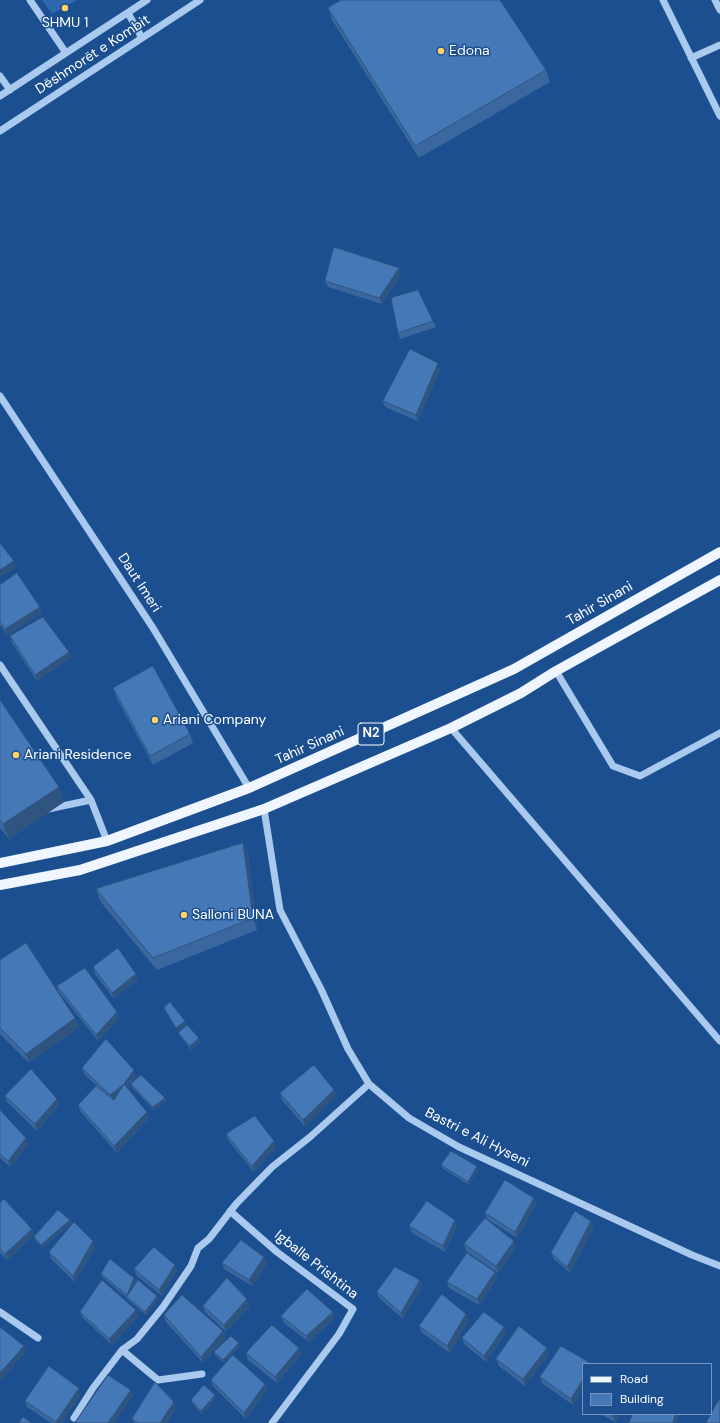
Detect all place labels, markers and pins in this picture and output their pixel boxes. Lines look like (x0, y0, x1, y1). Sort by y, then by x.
marker: SHMU 1 (60, 3, 70, 13)
place label: SHMU 1 (42, 15, 88, 31)
place label: Edona (449, 43, 490, 59)
marker: Edona (436, 46, 446, 56)
place label: Ariani Company (163, 712, 266, 728)
marker: Ariani Company (150, 715, 160, 725)
place label: Ariani Residence (24, 747, 132, 763)
marker: Ariani Residence (11, 750, 21, 760)
place label: Salloni BUNA (192, 907, 274, 923)
marker: Salloni BUNA (179, 910, 189, 920)

